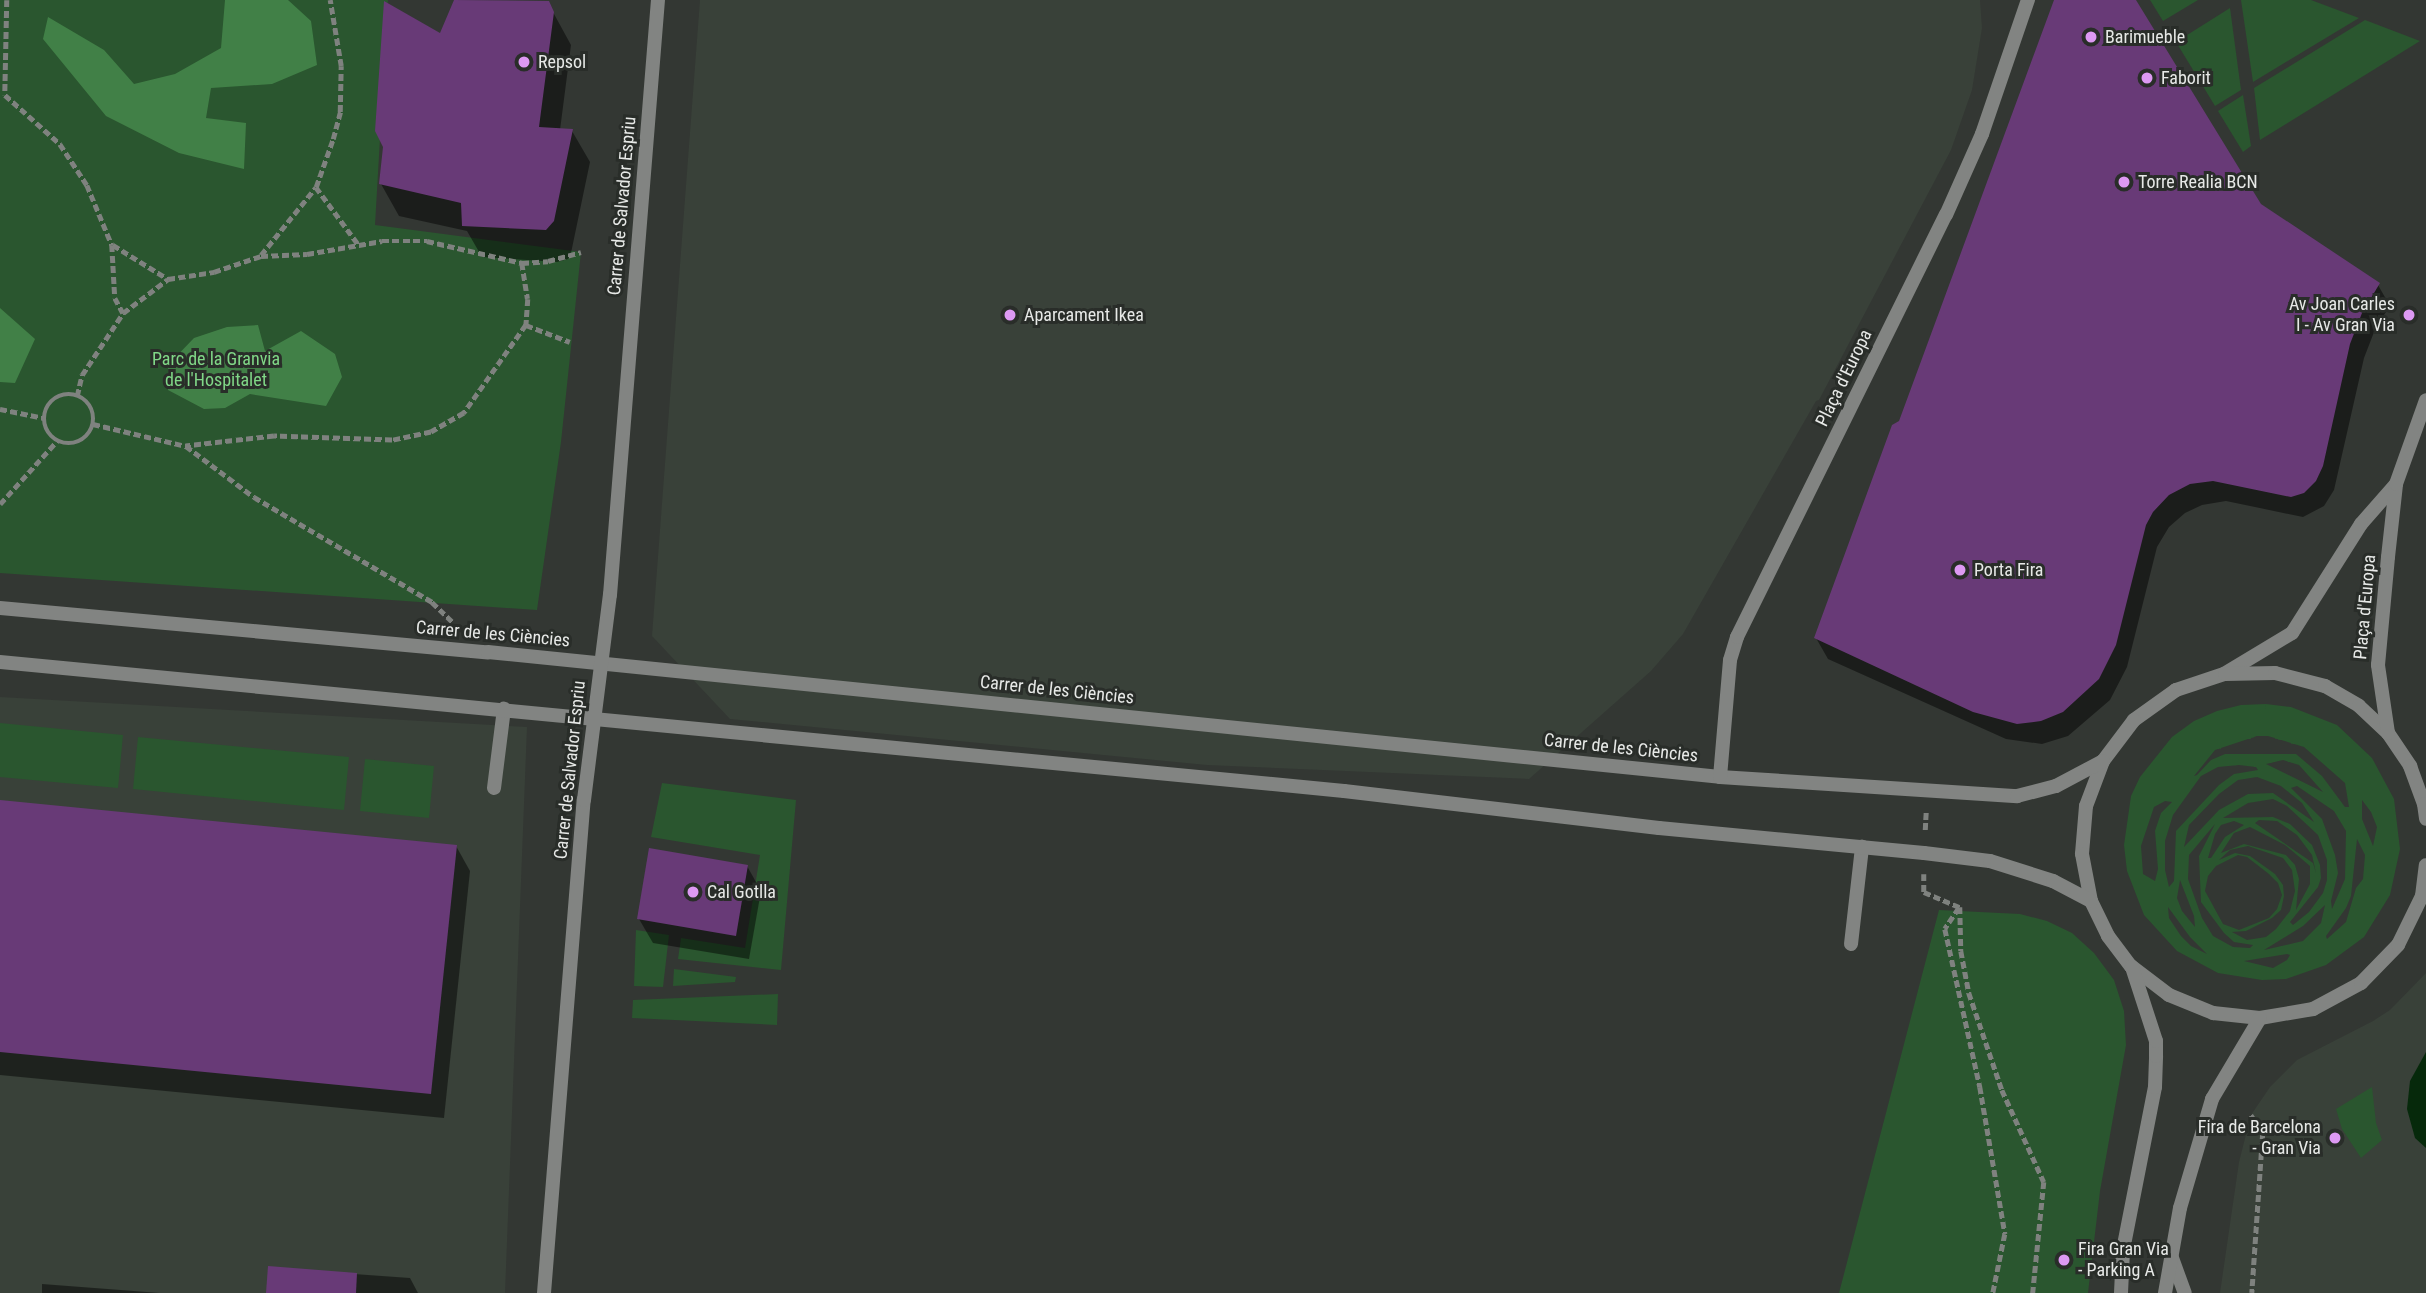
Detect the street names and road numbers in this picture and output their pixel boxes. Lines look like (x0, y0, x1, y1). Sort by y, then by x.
street label: Carrer de Salvador Espriu (603, 116, 641, 296)
street label: Plaça d'Europa (1811, 326, 1877, 430)
street label: Plaça d'Europa (2350, 554, 2380, 660)
street label: Carrer de les Ciències (415, 617, 571, 651)
street label: Carrer de les Ciències (979, 671, 1135, 709)
street label: Carrer de Salvador Espriu (550, 680, 590, 860)
street label: Carrer de les Ciències (1543, 729, 1699, 767)

